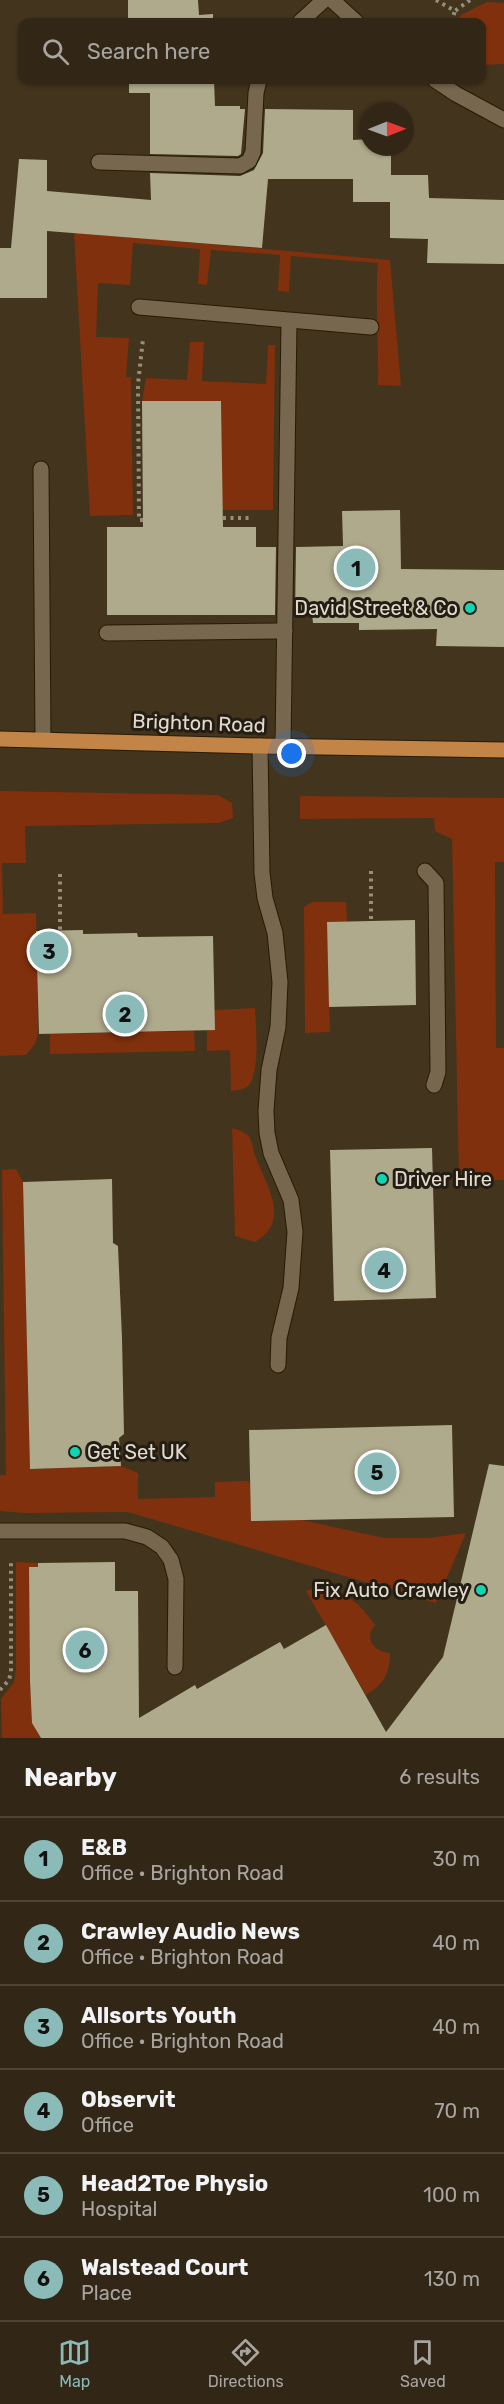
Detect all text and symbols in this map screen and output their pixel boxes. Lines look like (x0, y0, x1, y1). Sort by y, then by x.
search box (18, 18, 486, 84)
icon: search (39, 35, 72, 68)
text: Search here (87, 38, 210, 65)
north arrow (360, 102, 414, 156)
pin: 1 (336, 546, 376, 590)
place label: David Street & Co (294, 596, 458, 620)
marker: David Street & Co (463, 601, 477, 615)
street label: Brighton Road (132, 709, 266, 737)
your location (277, 739, 306, 768)
pin: 3 (29, 928, 68, 974)
pin: 2 (106, 992, 144, 1036)
place label: Driver Hire (394, 1167, 492, 1191)
marker: Driver Hire (375, 1172, 389, 1186)
pin: 4 (364, 1248, 404, 1292)
place label: Get Set UK (87, 1440, 187, 1464)
marker: Get Set UK (68, 1445, 82, 1459)
pin: 5 (358, 1450, 397, 1494)
place label: Fix Auto Crawley (313, 1578, 469, 1602)
marker: Fix Auto Crawley (474, 1583, 488, 1597)
pin: 6 (66, 1628, 104, 1672)
text: Nearby (24, 1762, 117, 1793)
text: 6 results (399, 1765, 480, 1789)
text: E&B (81, 1834, 127, 1861)
text: 1 (39, 1847, 48, 1871)
text: 30 m (433, 1847, 480, 1871)
text: Office · Brighton Road (81, 1861, 284, 1885)
text: Crawley Audio News (81, 1918, 300, 1945)
text: 2 (37, 1931, 50, 1955)
text: 40 m (432, 1931, 480, 1955)
text: Office · Brighton Road (81, 1945, 284, 1969)
text: Allsorts Youth (81, 2002, 237, 2029)
text: 3 (37, 2015, 50, 2039)
text: 40 m (432, 2015, 480, 2039)
text: Office · Brighton Road (81, 2029, 284, 2053)
text: Observit (81, 2086, 175, 2113)
text: 4 (37, 2099, 50, 2123)
text: 70 m (434, 2099, 480, 2123)
text: Office (81, 2113, 134, 2137)
text: Head2Toe Physio (81, 2170, 268, 2197)
text: 5 (37, 2183, 50, 2207)
text: 100 m (423, 2183, 480, 2207)
text: Hospital (81, 2197, 157, 2221)
text: Walstead Court (81, 2254, 248, 2281)
text: 6 (37, 2267, 50, 2291)
text: 130 m (424, 2267, 480, 2291)
text: Place (81, 2281, 132, 2305)
tab: Map (58, 2336, 91, 2391)
tab: Directions (208, 2336, 284, 2391)
tab: Saved (400, 2336, 446, 2391)

